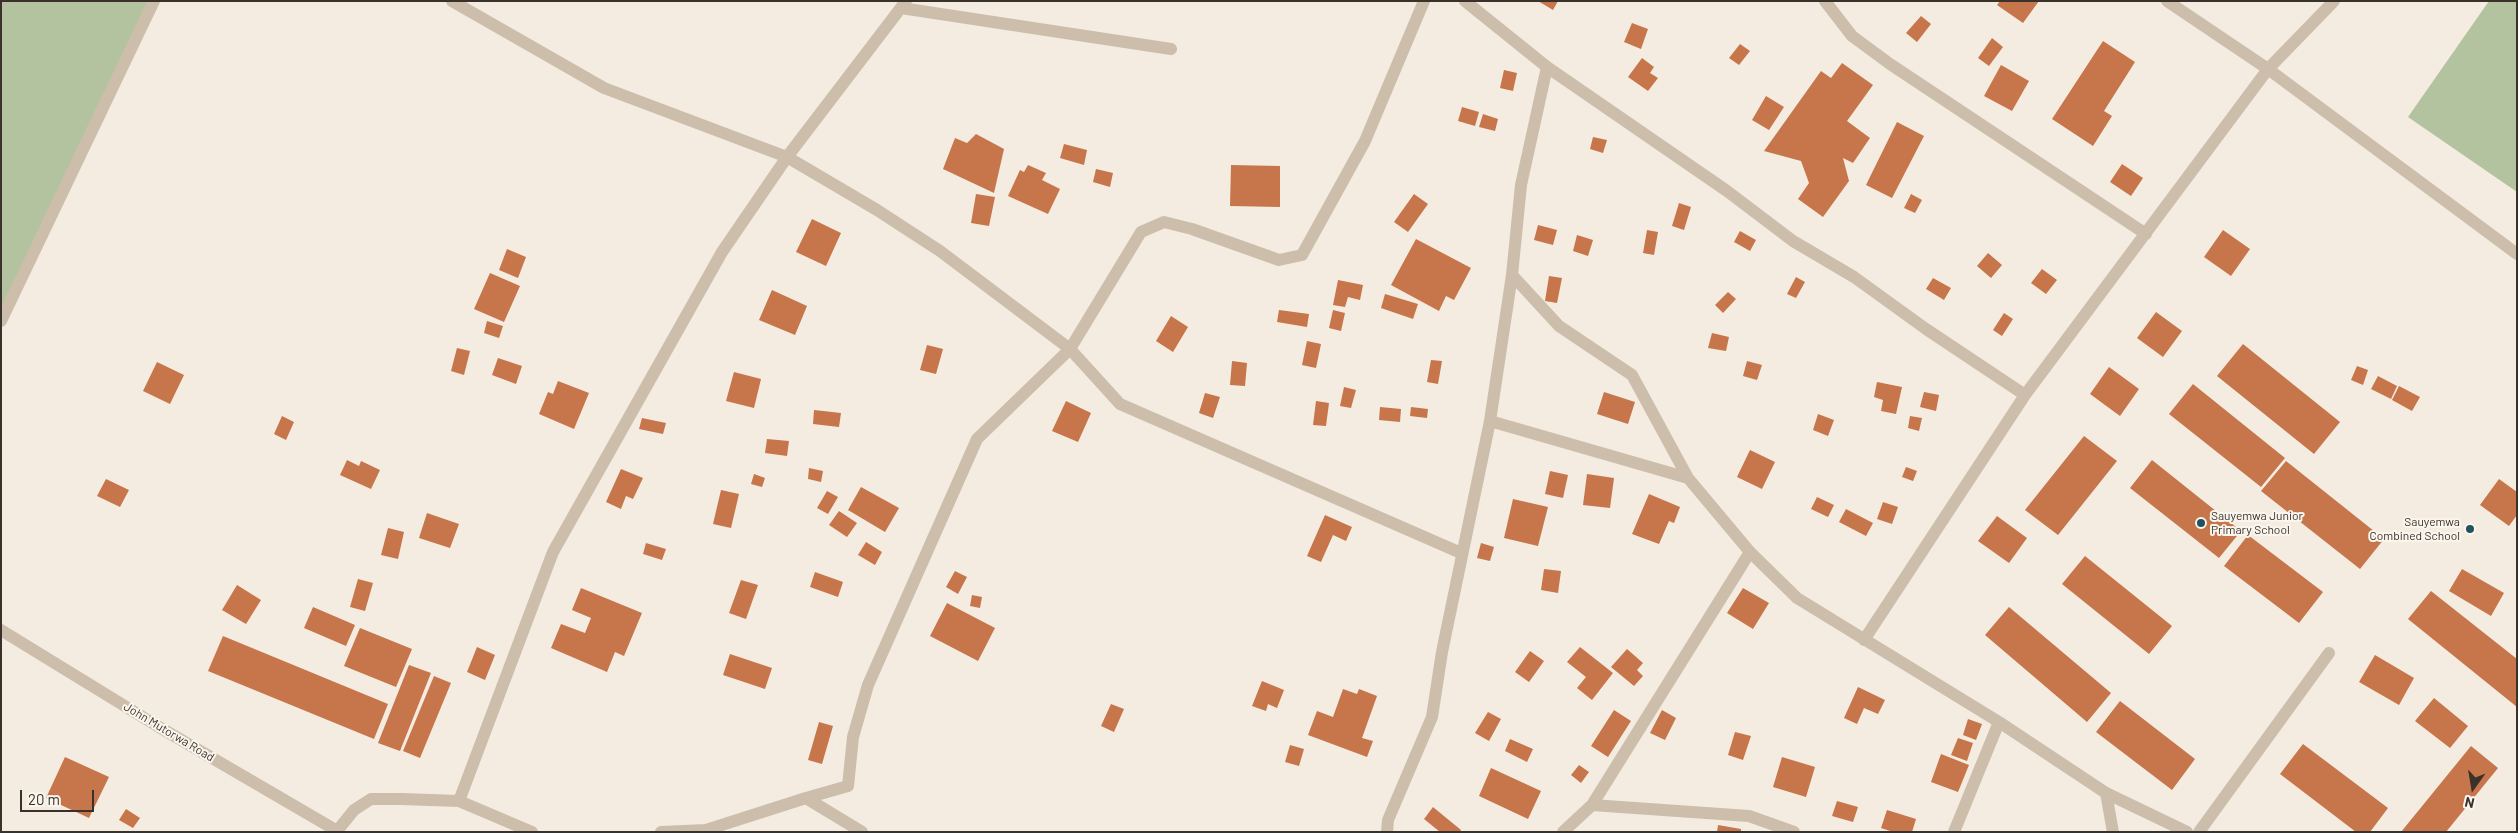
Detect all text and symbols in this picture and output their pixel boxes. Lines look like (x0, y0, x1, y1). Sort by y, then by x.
place label: Sauyemwa Junior Primary School (2211, 509, 2303, 537)
place label: Sauyemwa Combined School (2369, 515, 2460, 543)
marker: Sauyemwa Junior Primary School (2195, 517, 2207, 529)
marker: Sauyemwa Combined School (2464, 523, 2476, 535)
street label: John Mutorwa Road (121, 699, 217, 765)
north arrow (2448, 763, 2498, 813)
scale bar (22, 780, 96, 812)
text: 20 m (28, 790, 60, 808)
text: N (2463, 794, 2476, 812)

